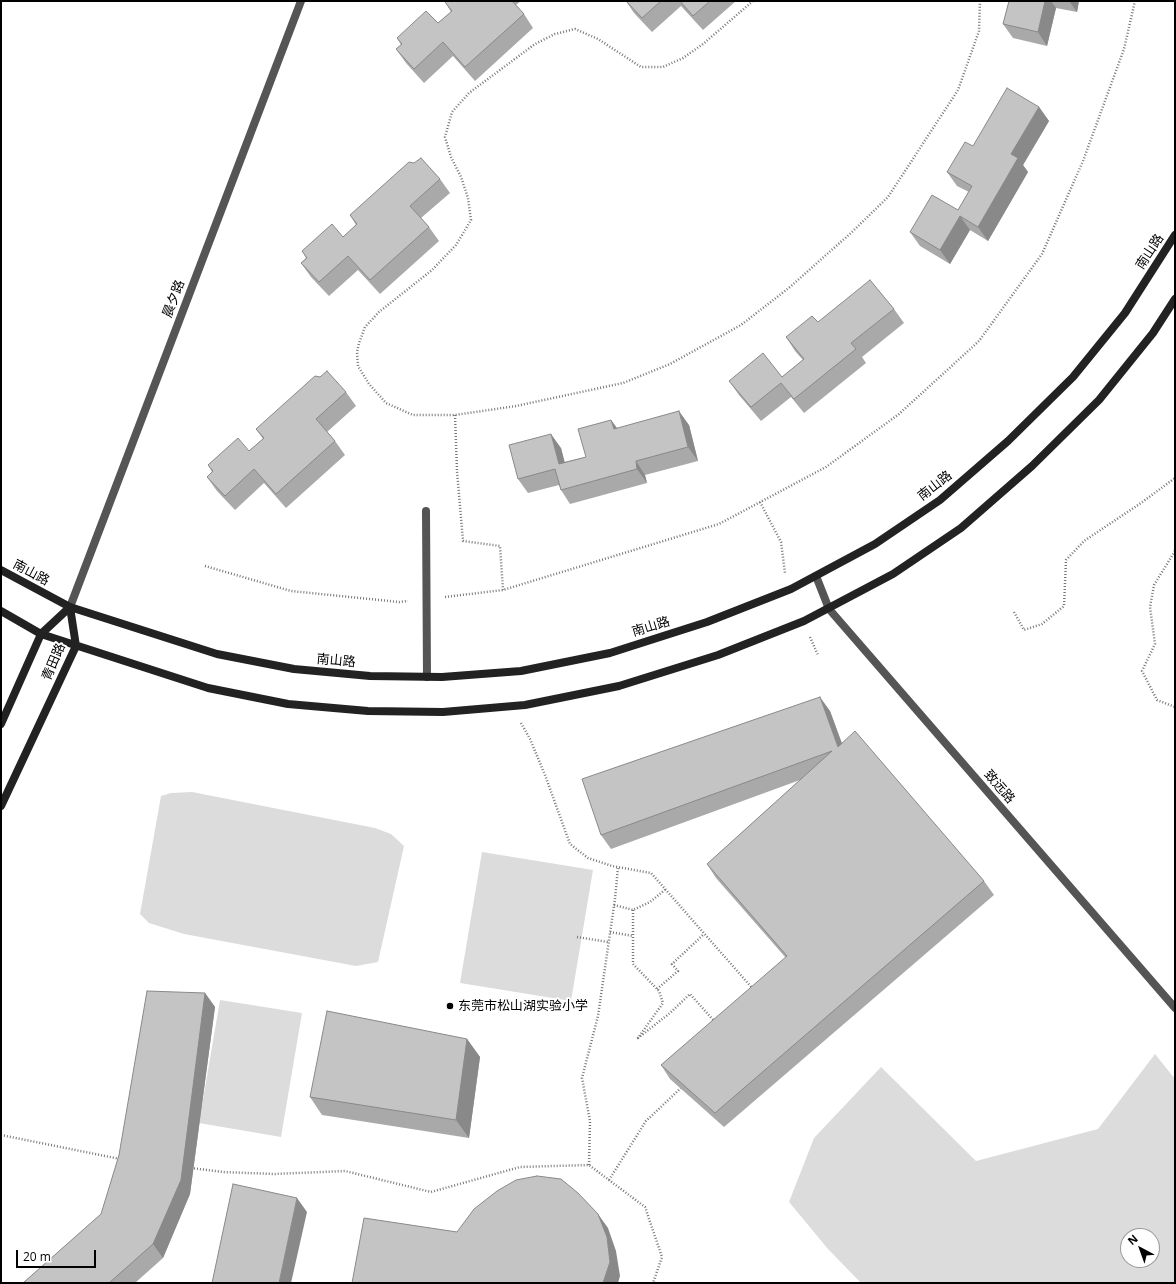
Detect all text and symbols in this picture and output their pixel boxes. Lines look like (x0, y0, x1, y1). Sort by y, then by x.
street label: 南山路 (1133, 231, 1167, 273)
street label: 晨夕路 (160, 278, 188, 320)
street label: 南山路 (915, 468, 955, 504)
street label: 南山路 (10, 557, 52, 589)
street label: 南山路 (630, 614, 672, 640)
street label: 青田路 (39, 641, 69, 683)
street label: 南山路 (316, 652, 356, 670)
street label: 致远路 (980, 767, 1018, 807)
place label: 东莞市松山湖实验小学 (458, 998, 588, 1014)
marker: 东莞市松山湖实验小学 (445, 1001, 455, 1011)
north arrow (1120, 1228, 1160, 1268)
text: N (1124, 1231, 1141, 1248)
scale bar (18, 1242, 98, 1268)
text: 20 m (23, 1248, 51, 1265)

